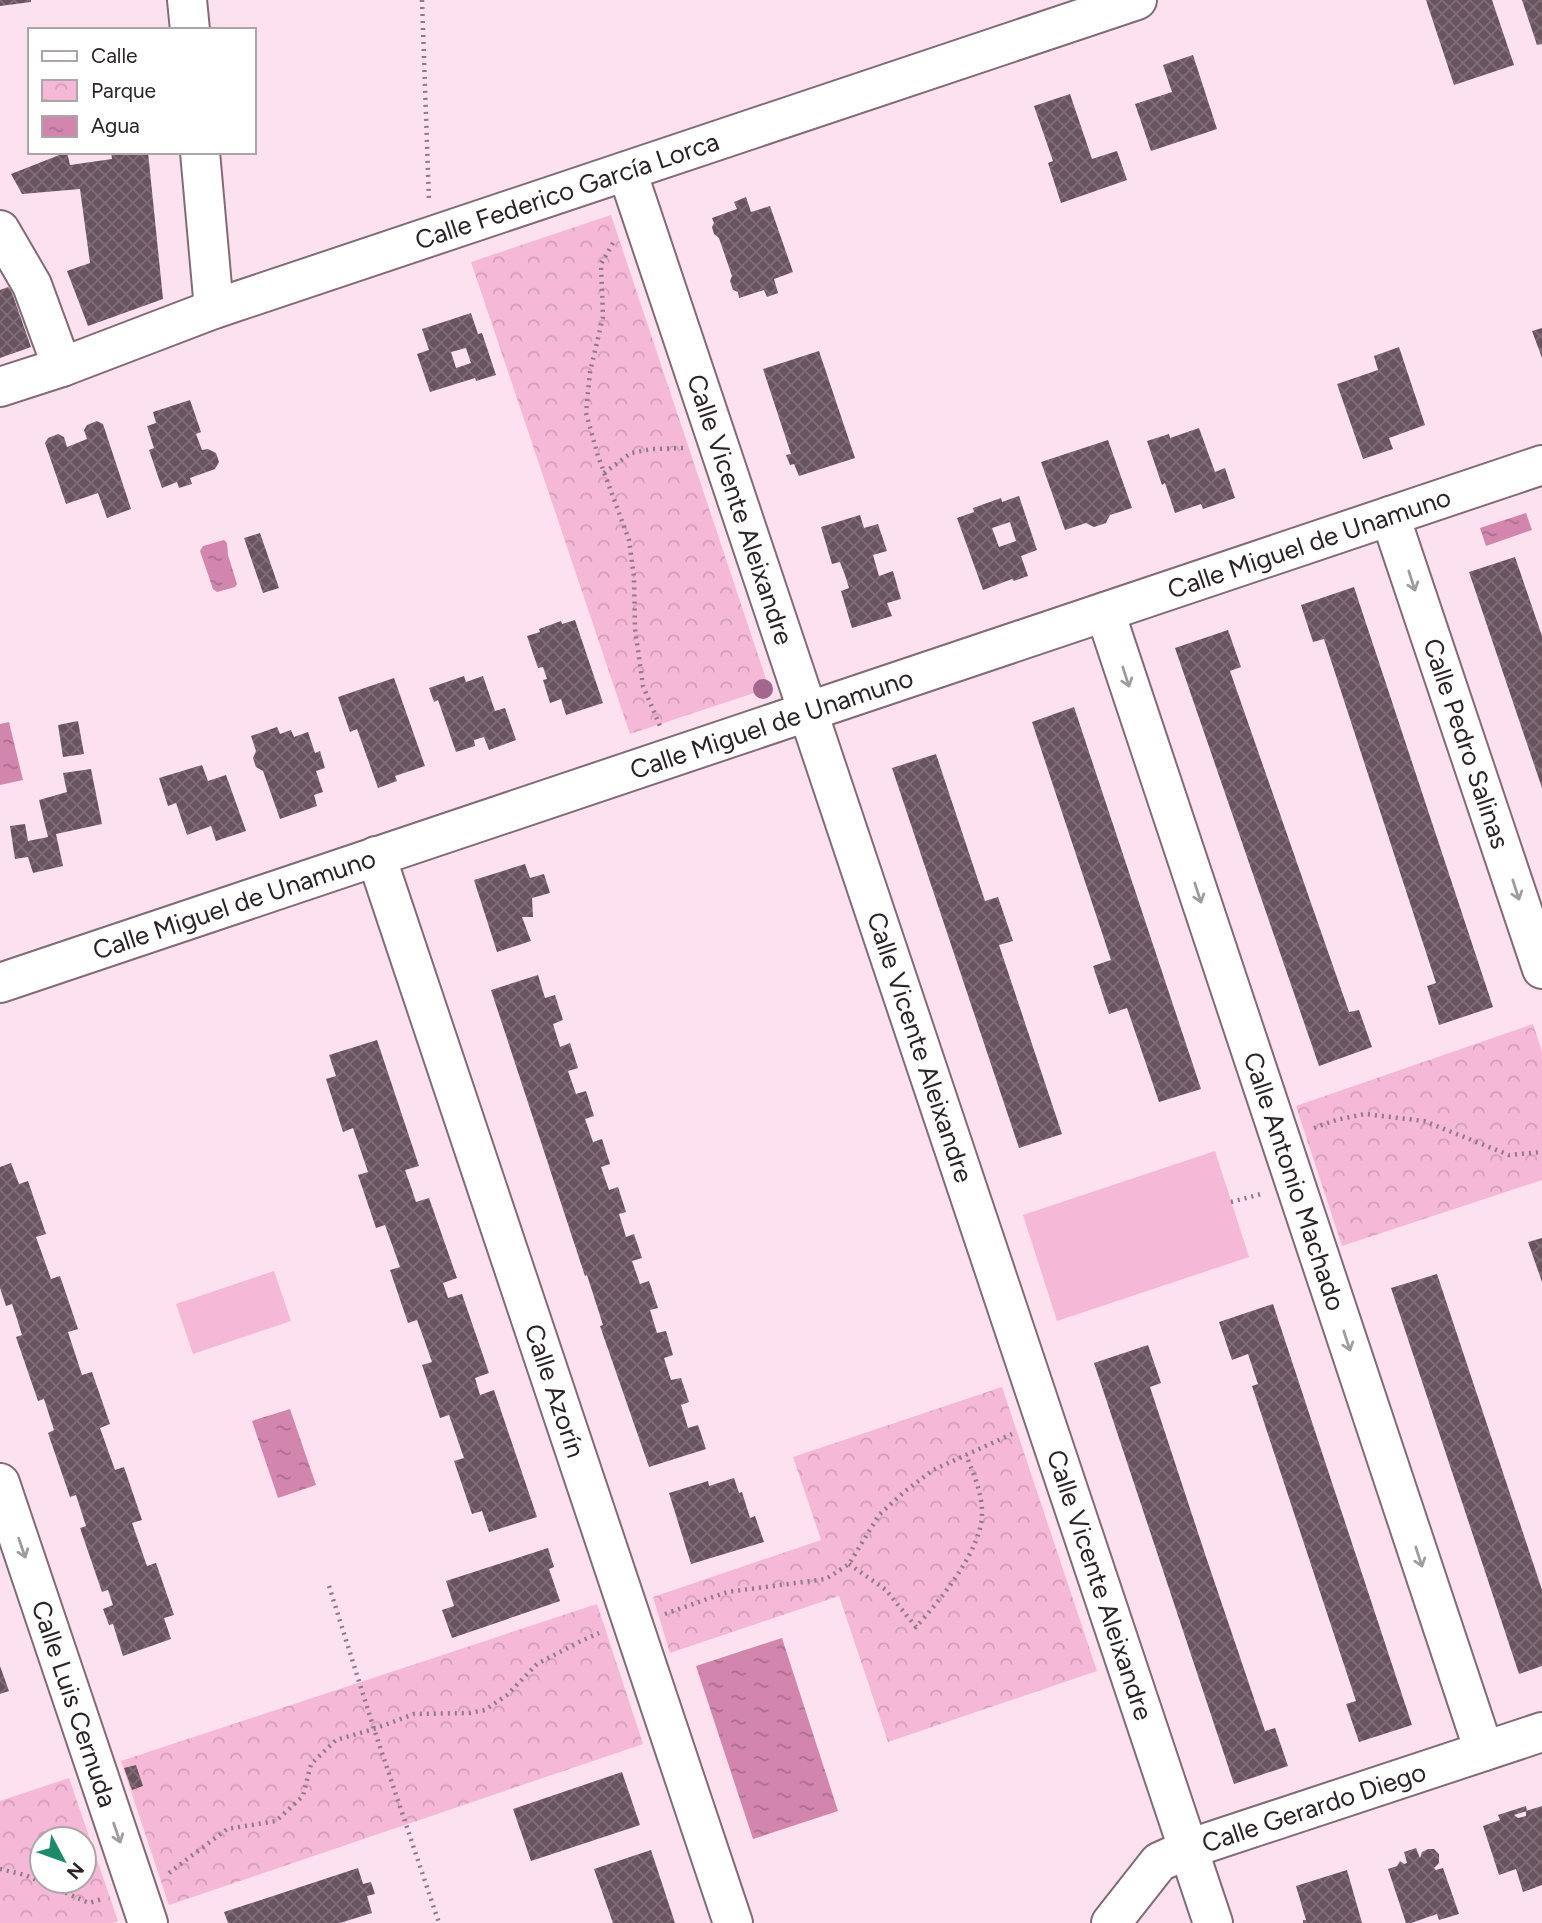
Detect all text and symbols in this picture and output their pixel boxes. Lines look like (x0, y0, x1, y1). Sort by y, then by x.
legend (28, 28, 256, 154)
text: Calle (91, 43, 138, 68)
text: Parque (91, 78, 156, 103)
text: Agua (91, 113, 140, 138)
street label: Calle Federico García Lorca (411, 125, 723, 257)
street label: Calle Vicente Aleixandre (680, 370, 800, 649)
street label: Calle Miguel de Unamuno (1163, 481, 1455, 606)
one-way arrow (1406, 570, 1419, 592)
street label: Calle Pedro Salinas (1416, 634, 1516, 853)
street label: Calle Miguel de Unamuno (626, 661, 917, 786)
one-way arrow (1121, 665, 1134, 687)
street label: Calle Miguel de Unamuno (88, 842, 380, 967)
one-way arrow (1510, 878, 1523, 900)
one-way arrow (1193, 881, 1205, 903)
street label: Calle Vicente Aleixandre (860, 908, 980, 1187)
street label: Calle Antonio Machado (1237, 1048, 1352, 1315)
street label: Calle Azorín (518, 1320, 592, 1462)
one-way arrow (1341, 1330, 1354, 1352)
street label: Calle Vicente Aleixandre (1040, 1446, 1160, 1724)
one-way arrow (16, 1537, 29, 1559)
one-way arrow (1414, 1545, 1426, 1567)
street label: Calle Luis Cernuda (25, 1596, 124, 1811)
street label: Calle Gerardo Diego (1198, 1755, 1430, 1859)
one-way arrow (112, 1822, 125, 1844)
north arrow (28, 1825, 98, 1895)
text: N (62, 1858, 89, 1884)

